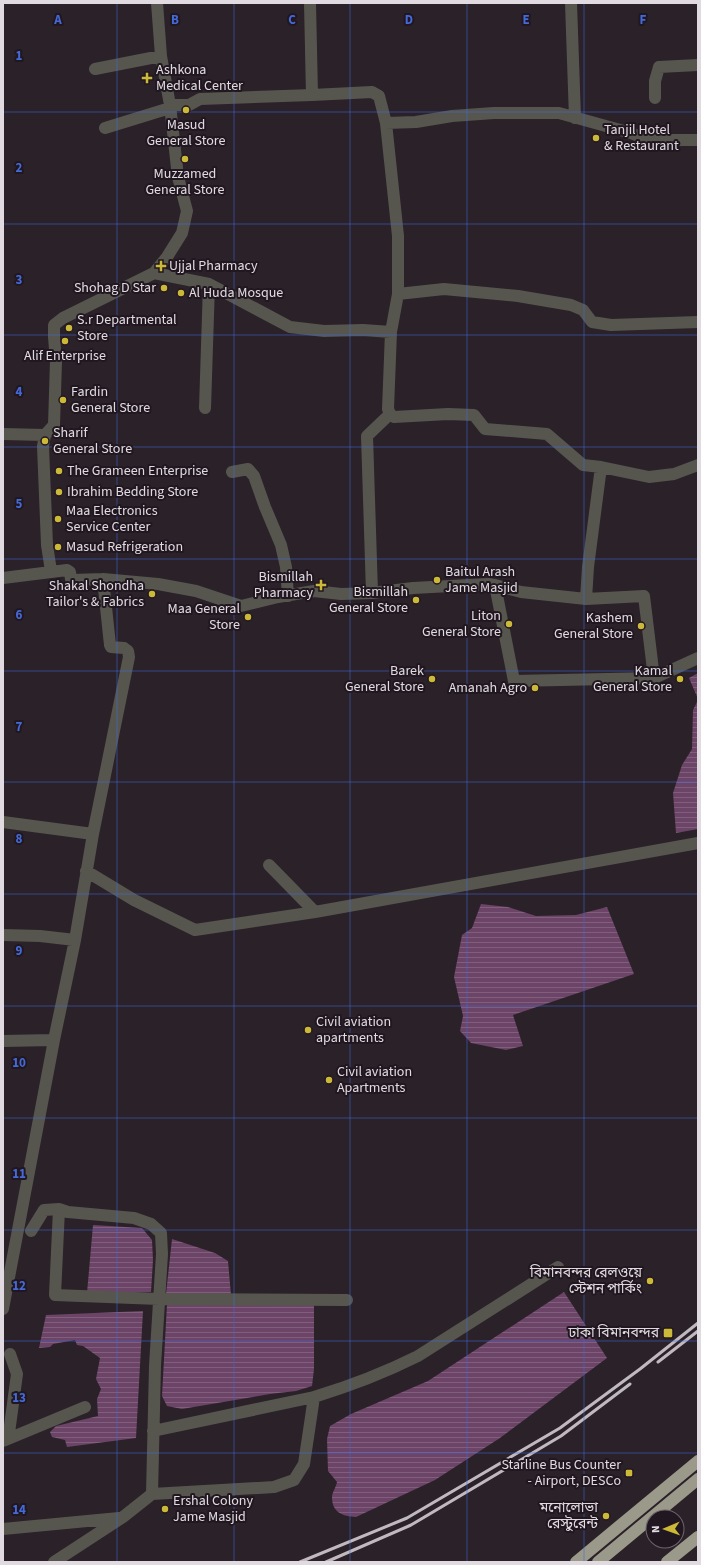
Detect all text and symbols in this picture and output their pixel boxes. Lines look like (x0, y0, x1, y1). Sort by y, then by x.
text: A (53, 11, 62, 29)
text: B (171, 11, 179, 29)
text: C (288, 11, 296, 29)
text: D (405, 11, 413, 29)
text: E (522, 11, 530, 29)
text: F (640, 11, 647, 29)
text: 1 (16, 47, 23, 65)
place label: Ashkona Medical Center (156, 60, 243, 96)
marker: Ashkona Medical Center (141, 72, 153, 84)
marker: Masud General Store (181, 105, 191, 115)
place label: Masud General Store (146, 115, 226, 151)
place label: Tanjil Hotel & Restaurant (604, 120, 679, 156)
marker: Tanjil Hotel & Restaurant (591, 133, 601, 143)
marker: Muzzamed General Store (180, 154, 190, 164)
text: 2 (16, 159, 23, 177)
place label: Muzzamed General Store (145, 164, 225, 200)
place label: Ujjal Pharmacy (169, 256, 258, 276)
marker: Ujjal Pharmacy (156, 261, 166, 271)
text: 3 (16, 271, 23, 289)
place label: Shohag D Star (74, 278, 156, 298)
marker: Shohag D Star (159, 283, 169, 293)
place label: Al Huda Mosque (189, 283, 283, 303)
marker: Al Huda Mosque (176, 288, 186, 298)
place label: S.r Departmental Store (77, 310, 177, 346)
marker: S.r Departmental Store (64, 323, 74, 333)
marker: Alif Enterprise (60, 336, 70, 346)
place label: Alif Enterprise (24, 346, 106, 366)
place label: Fardin General Store (71, 382, 150, 418)
text: 4 (16, 383, 23, 401)
marker: Fardin General Store (58, 395, 68, 405)
place label: Sharif General Store (53, 423, 132, 459)
marker: Sharif General Store (40, 436, 50, 446)
place label: The Grameen Enterprise (67, 461, 208, 481)
marker: The Grameen Enterprise (54, 466, 64, 476)
place label: Ibrahim Bedding Store (67, 482, 198, 502)
marker: Ibrahim Bedding Store (54, 487, 64, 497)
text: 5 (16, 495, 23, 513)
place label: Maa Electronics Service Center (66, 501, 158, 537)
marker: Maa Electronics Service Center (53, 514, 63, 524)
place label: Masud Refrigeration (66, 537, 183, 557)
marker: Masud Refrigeration (53, 542, 63, 552)
place label: Baitul Arash Jame Masjid (445, 562, 518, 598)
place label: Bismillah Pharmacy (254, 567, 313, 603)
marker: Baitul Arash Jame Masjid (432, 575, 442, 585)
place label: Shakal Shondha Tailor's & Fabrics (46, 576, 144, 612)
marker: Bismillah Pharmacy (316, 580, 326, 590)
place label: Bismillah General Store (329, 582, 408, 618)
marker: Shakal Shondha Tailor's & Fabrics (147, 589, 157, 599)
marker: Bismillah General Store (411, 595, 421, 605)
place label: Maa General Store (168, 599, 240, 635)
text: 6 (16, 606, 23, 624)
place label: Liton General Store (422, 606, 501, 642)
place label: Kashem General Store (554, 608, 633, 644)
marker: Maa General Store (243, 612, 253, 622)
marker: Liton General Store (504, 619, 514, 629)
marker: Kashem General Store (636, 621, 646, 631)
place label: Barek General Store (345, 661, 424, 697)
place label: Kamal General Store (593, 661, 672, 697)
marker: Barek General Store (427, 674, 437, 684)
marker: Kamal General Store (675, 674, 685, 684)
place label: Amanah Agro (449, 678, 527, 698)
marker: Amanah Agro (530, 683, 540, 693)
text: 7 (16, 718, 23, 736)
text: 8 (16, 830, 23, 848)
text: 9 (16, 942, 23, 960)
place label: Civil aviation apartments (316, 1012, 391, 1048)
marker: Civil aviation apartments (303, 1025, 313, 1035)
text: 10 (12, 1054, 26, 1072)
place label: Civil aviation Apartments (337, 1062, 412, 1098)
marker: Civil aviation Apartments (324, 1075, 334, 1085)
text: 11 (12, 1165, 26, 1183)
place label: বিমানবন্দর রেলওয়ে স্টেশন পার্কিং (529, 1263, 642, 1299)
marker: বিমানবন্দর রেলওয়ে স্টেশন পার্কিং (645, 1276, 655, 1286)
text: 12 (12, 1277, 26, 1295)
place label: ঢাকা বিমানবন্দর (567, 1323, 660, 1343)
marker: ঢাকা বিমানবন্দর (662, 1327, 674, 1339)
text: 13 (12, 1389, 26, 1407)
place label: Starline Bus Counter - Airport, DESCo (501, 1455, 621, 1491)
marker: Starline Bus Counter - Airport, DESCo (624, 1468, 634, 1478)
place label: Ershal Colony Jame Masjid (173, 1491, 253, 1527)
place label: মনোলোভা রেস্টুরেন্ট (539, 1498, 599, 1534)
text: 14 (12, 1501, 26, 1519)
marker: Ershal Colony Jame Masjid (160, 1504, 170, 1514)
north arrow (645, 1509, 685, 1549)
marker: মনোলোভা রেস্টুরেন্ট (601, 1511, 611, 1521)
text: N (648, 1525, 663, 1533)

